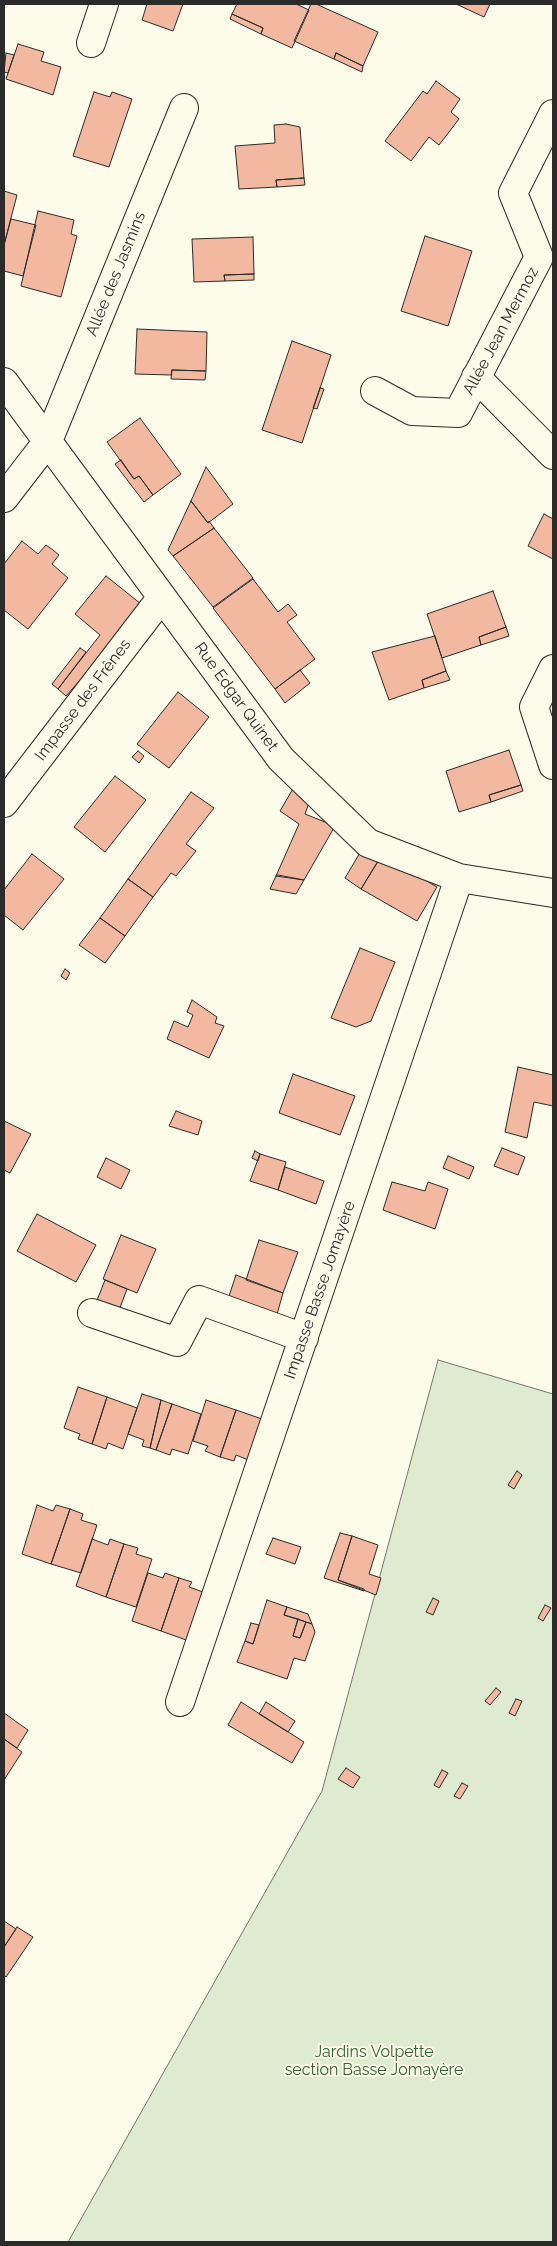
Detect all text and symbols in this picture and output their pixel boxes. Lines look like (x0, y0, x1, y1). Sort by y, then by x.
street label: Allée des Jasmins (82, 209, 150, 339)
street label: Allée Jean Mermoz (459, 264, 543, 398)
street label: Impasse des Frênes (31, 635, 135, 765)
street label: Rue Edgar Quinet (190, 639, 282, 755)
street label: Impasse Basse Jomayère (280, 1198, 360, 1382)
park label: Jardins Volpette section Basse Jomayère (285, 2042, 463, 2080)

